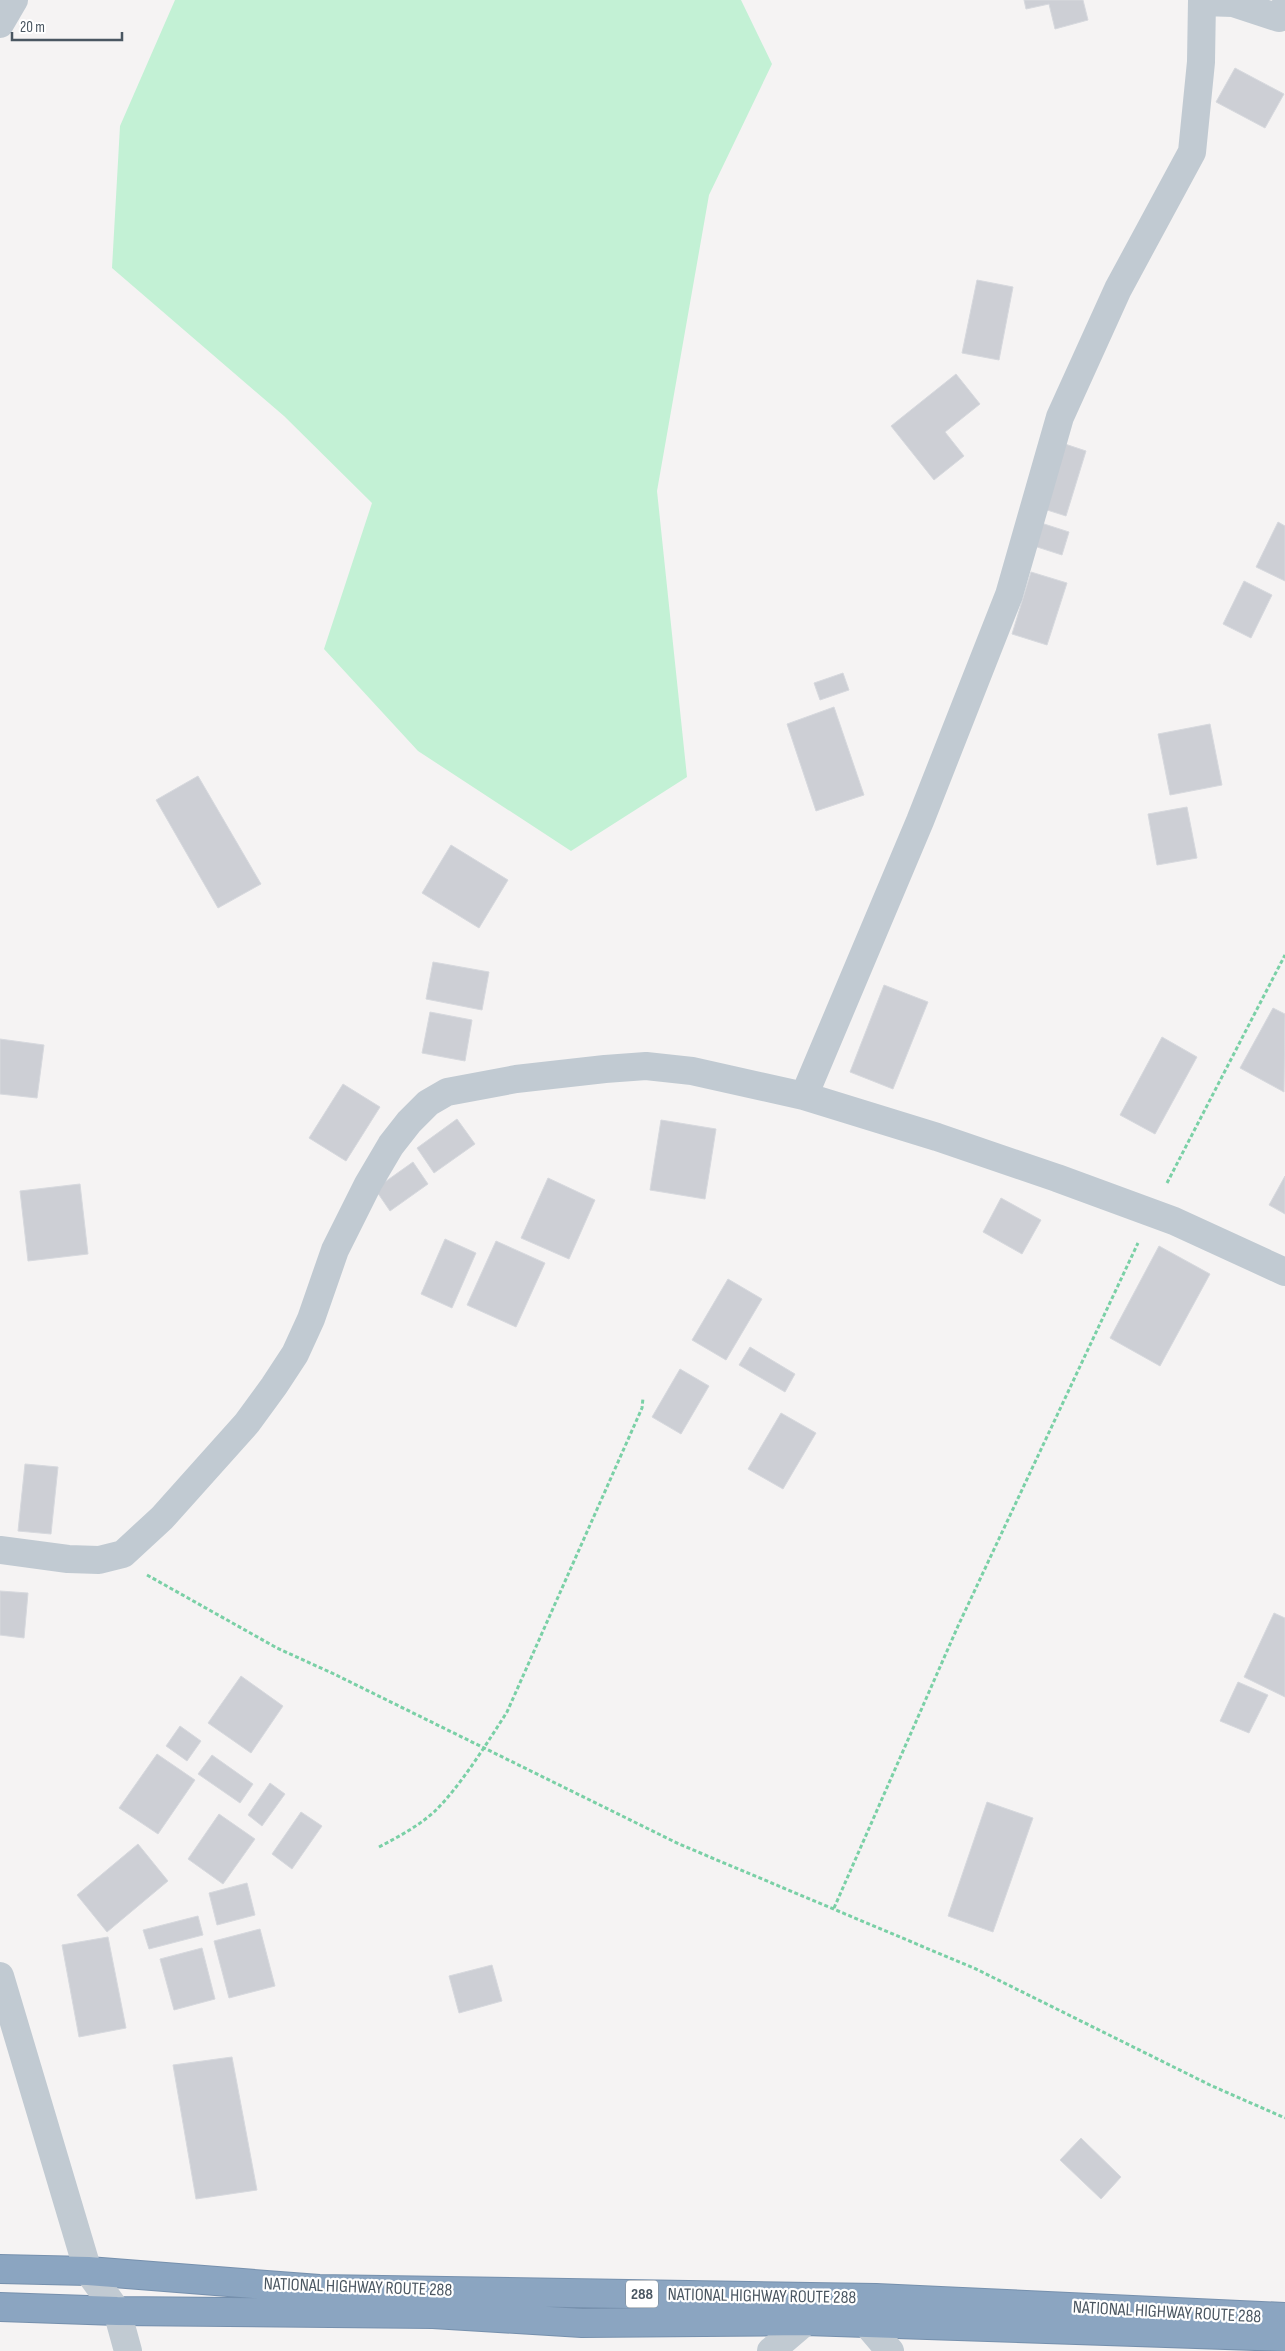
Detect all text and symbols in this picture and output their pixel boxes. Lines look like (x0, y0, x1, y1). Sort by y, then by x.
scale bar (12, 10, 122, 42)
text: 20 m (20, 18, 45, 37)
street label: NATIONAL HIGHWAY ROUTE 288 (263, 2273, 453, 2301)
road number: 288 (626, 2280, 658, 2308)
street label: NATIONAL HIGHWAY ROUTE 288 (667, 2284, 857, 2308)
street label: NATIONAL HIGHWAY ROUTE 288 (1072, 2297, 1262, 2327)

